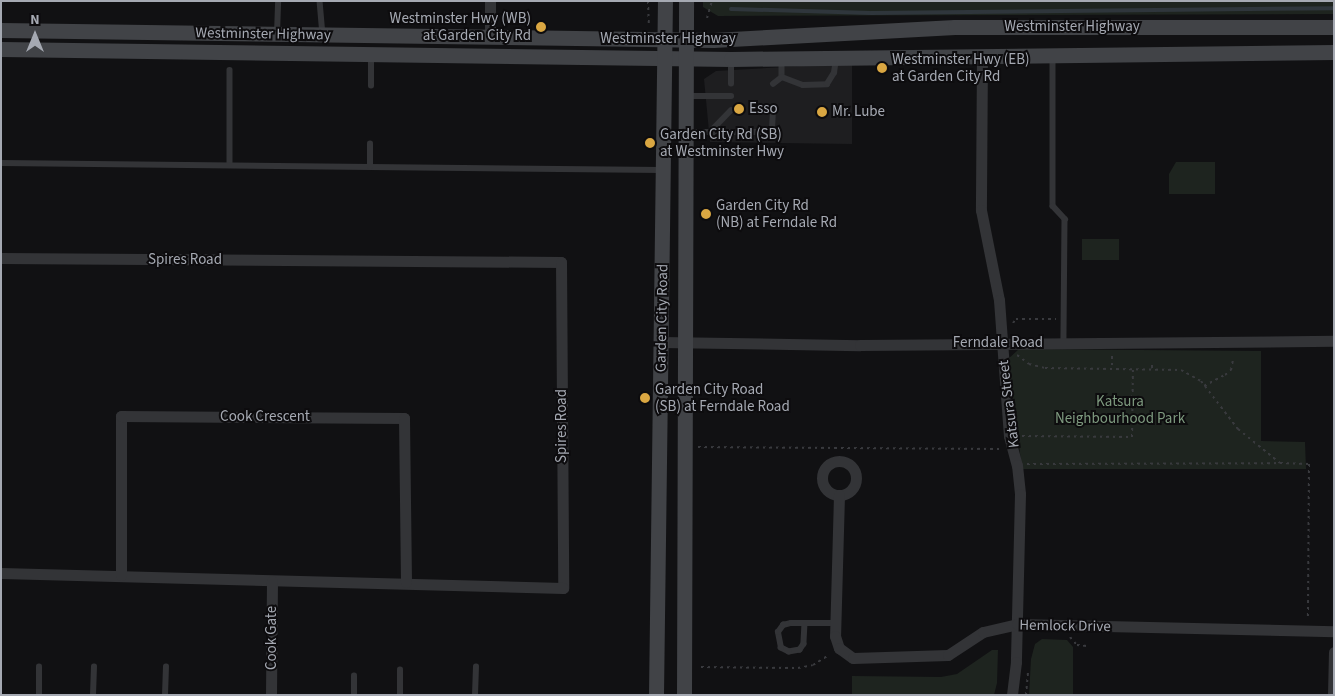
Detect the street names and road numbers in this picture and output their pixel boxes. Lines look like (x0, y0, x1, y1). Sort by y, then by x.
street label: Westminster Highway (1004, 18, 1140, 36)
street label: Westminster Highway (195, 24, 331, 44)
street label: Westminster Highway (600, 30, 736, 48)
street label: Spires Road (148, 251, 222, 269)
street label: Garden City Road (652, 264, 672, 372)
street label: Ferndale Road (953, 334, 1043, 352)
street label: Katsura Street (995, 359, 1023, 449)
street label: Spires Road (553, 389, 571, 463)
street label: Cook Crescent (220, 408, 310, 426)
street label: Cook Gate (263, 606, 281, 670)
street label: Hemlock Drive (1019, 616, 1111, 636)

